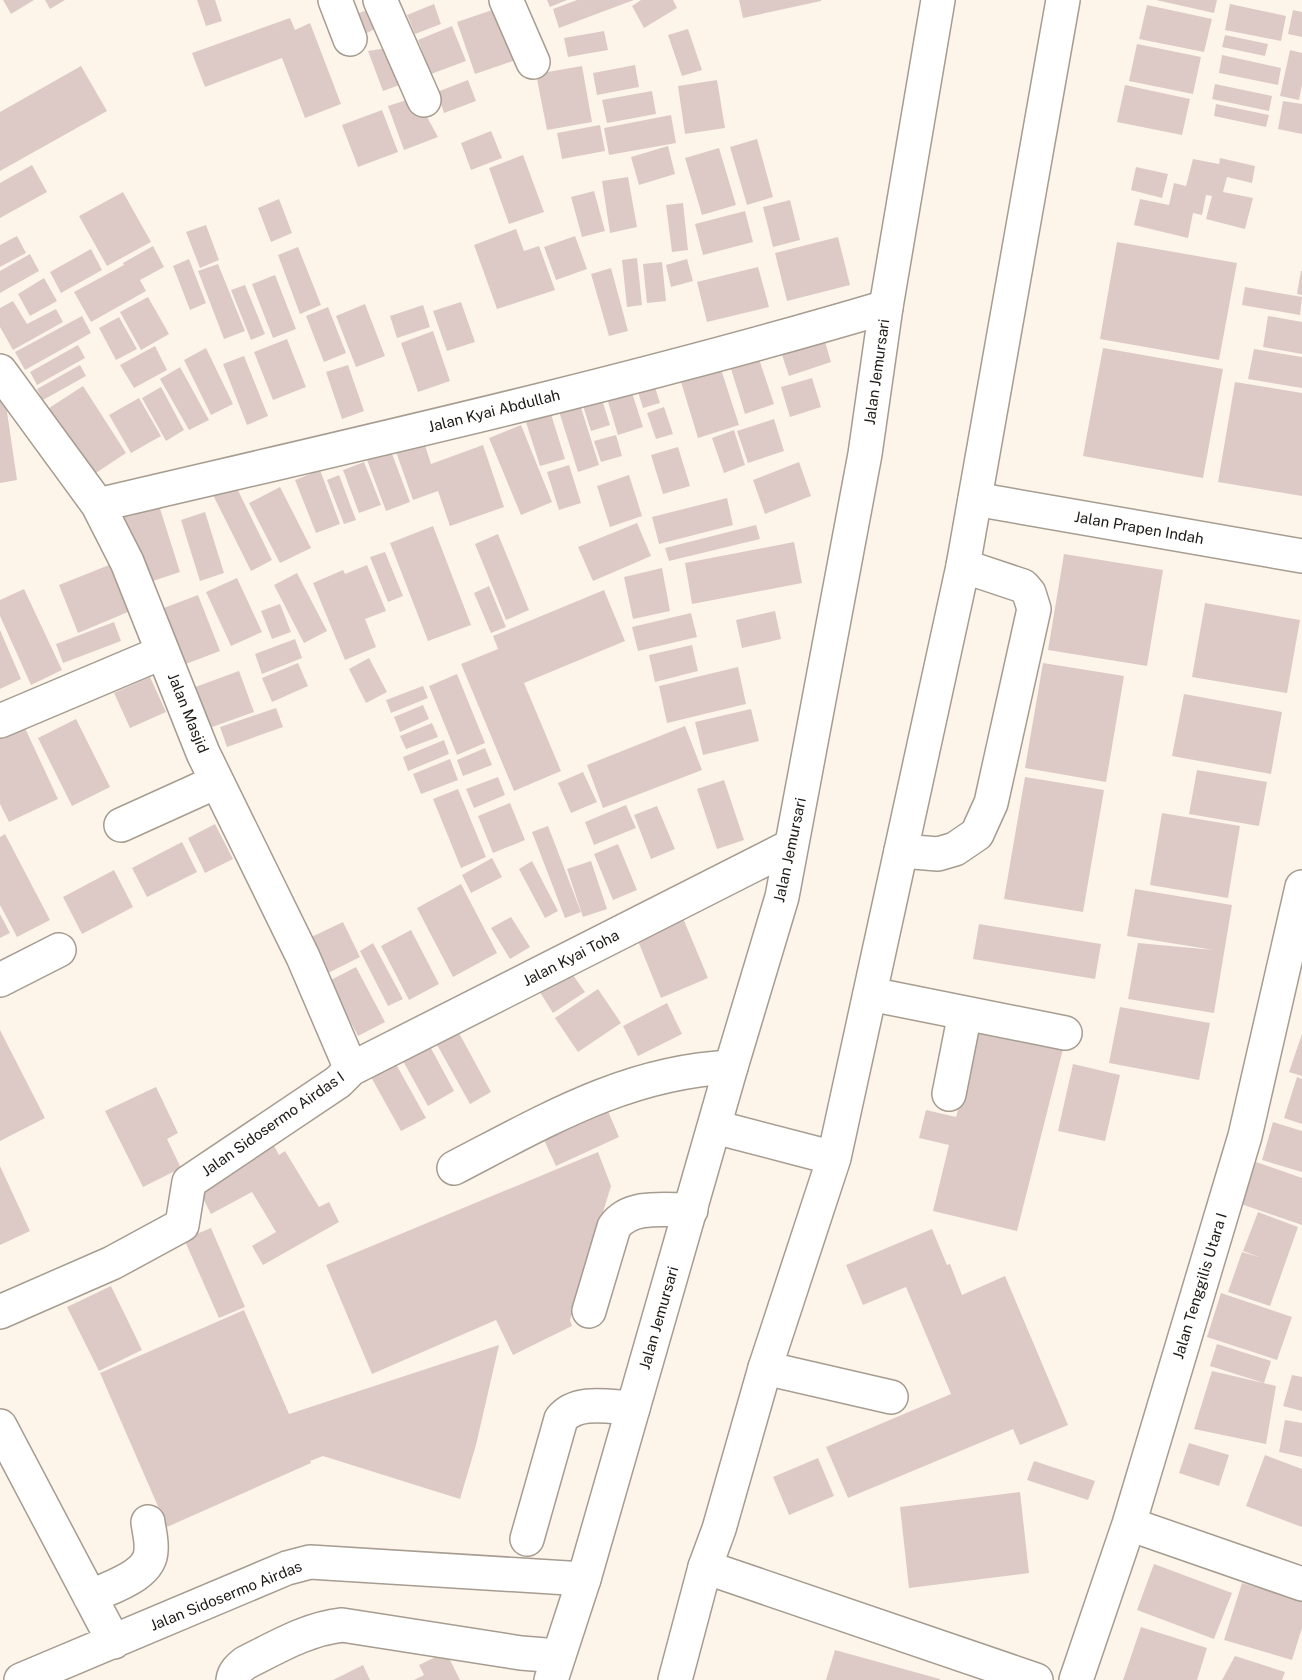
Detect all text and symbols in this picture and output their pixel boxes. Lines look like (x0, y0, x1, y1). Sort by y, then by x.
street label: Jalan Jemursari (861, 318, 892, 426)
street label: Jalan Kyai Abdullah (426, 386, 562, 435)
street label: Jalan Prapen Indah (1073, 508, 1205, 547)
street label: Jalan Masjid (165, 670, 212, 755)
street label: Jalan Jemursari (770, 796, 809, 904)
street label: Jalan Kyai Toha (520, 926, 622, 989)
street label: Jalan Sidosermo Airdas I (198, 1068, 347, 1179)
street label: Jalan Tenggilis Utara I (1169, 1210, 1230, 1361)
street label: Jalan Jemursari (636, 1264, 681, 1371)
street label: Jalan Sidosermo Airdas (147, 1557, 304, 1634)

